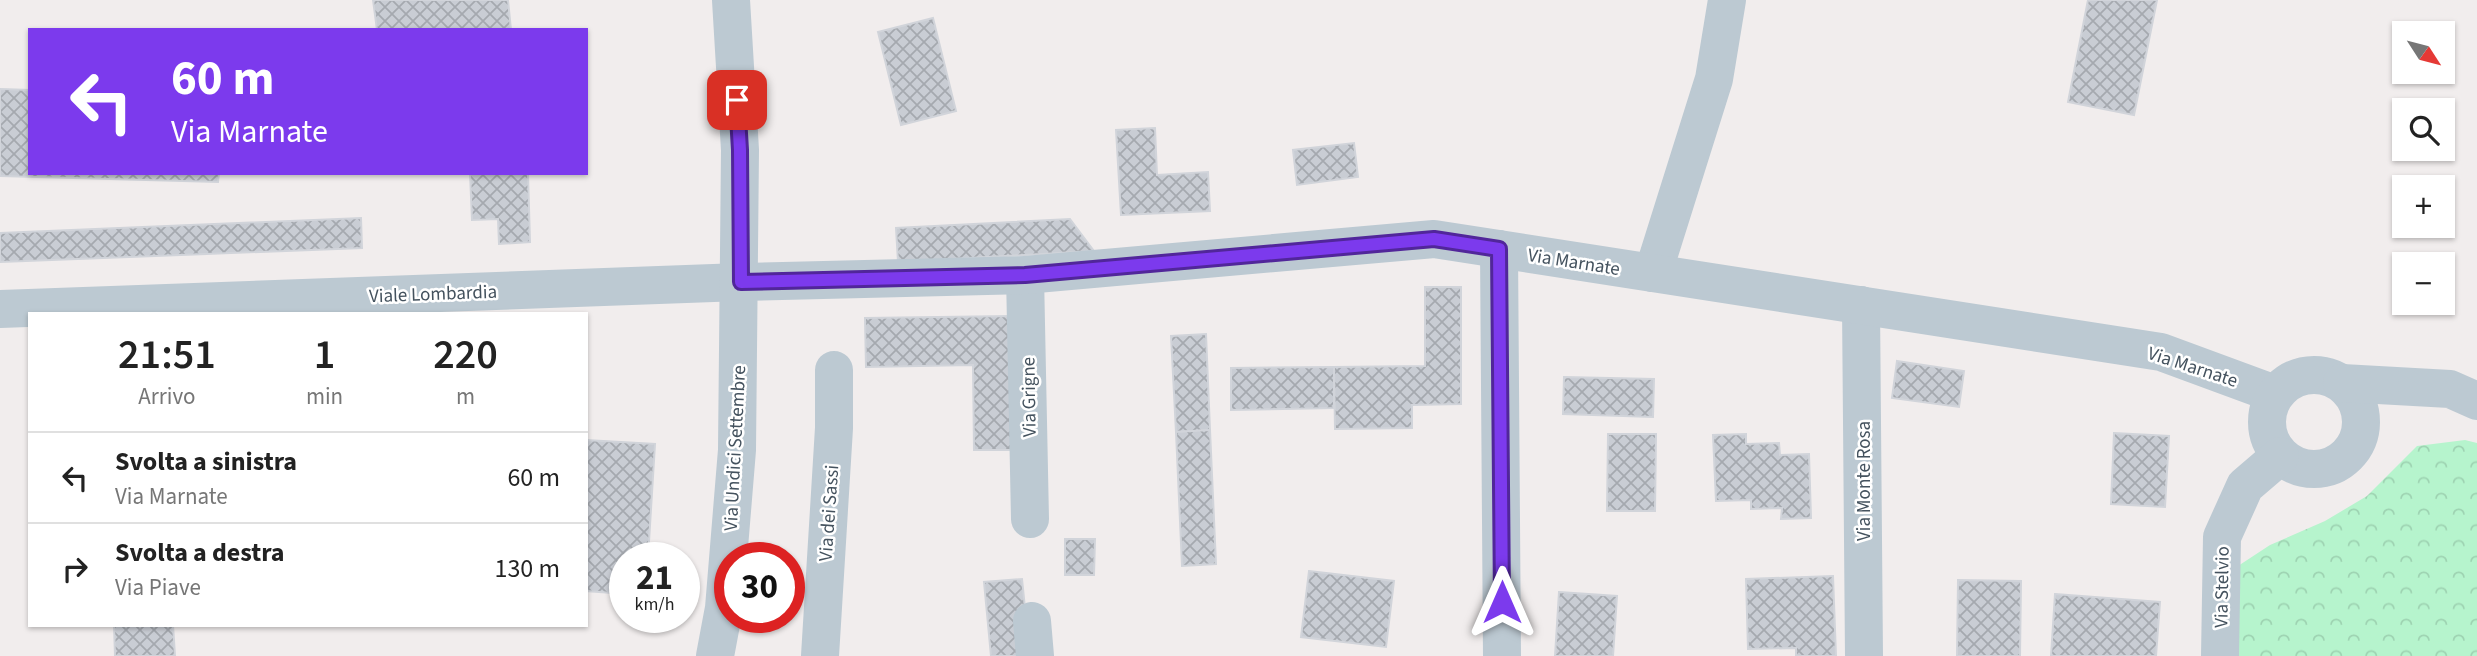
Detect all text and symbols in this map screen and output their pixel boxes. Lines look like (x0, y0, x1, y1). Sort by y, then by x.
north arrow (2392, 21, 2455, 84)
map controls (2392, 21, 2455, 315)
text: 60 m (171, 44, 275, 114)
icon: left (56, 56, 147, 147)
pin (707, 70, 767, 130)
icon: arrive (718, 81, 756, 119)
button: search (2392, 98, 2455, 161)
text: Via Marnate (171, 109, 328, 155)
button: + (2392, 175, 2455, 238)
street label: Via Marnate (1526, 242, 1622, 283)
button: − (2392, 252, 2455, 315)
street label: Viale Lombardia (369, 279, 498, 310)
text: 21:51 (118, 325, 216, 385)
text: 1 (314, 325, 335, 385)
text: 220 (433, 325, 498, 385)
street label: Via Marnate (2144, 340, 2241, 395)
street label: Via Grigne (1015, 357, 1044, 437)
street label: Via Undici Settembre (718, 365, 753, 532)
text: Arrivo (138, 380, 196, 413)
text: min (306, 380, 343, 413)
text: m (456, 380, 475, 413)
street label: Via Monte Rosa (1851, 421, 1878, 541)
text: Svolta a sinistra (115, 443, 297, 480)
icon: left (56, 459, 94, 497)
text: 60 m (507, 459, 560, 496)
street label: Via dei Sassi (813, 464, 846, 562)
text: Via Marnate (115, 480, 228, 513)
text: Svolta a destra (115, 534, 285, 571)
speed limit sign: 30 (714, 542, 805, 633)
street label: Via Stelvio (2208, 546, 2237, 628)
icon: right (56, 550, 94, 588)
text: 130 m (494, 550, 560, 587)
text: 21 (636, 553, 673, 603)
position arrow (1465, 565, 1539, 639)
text: Via Piave (115, 571, 201, 604)
text: km/h (635, 592, 674, 617)

